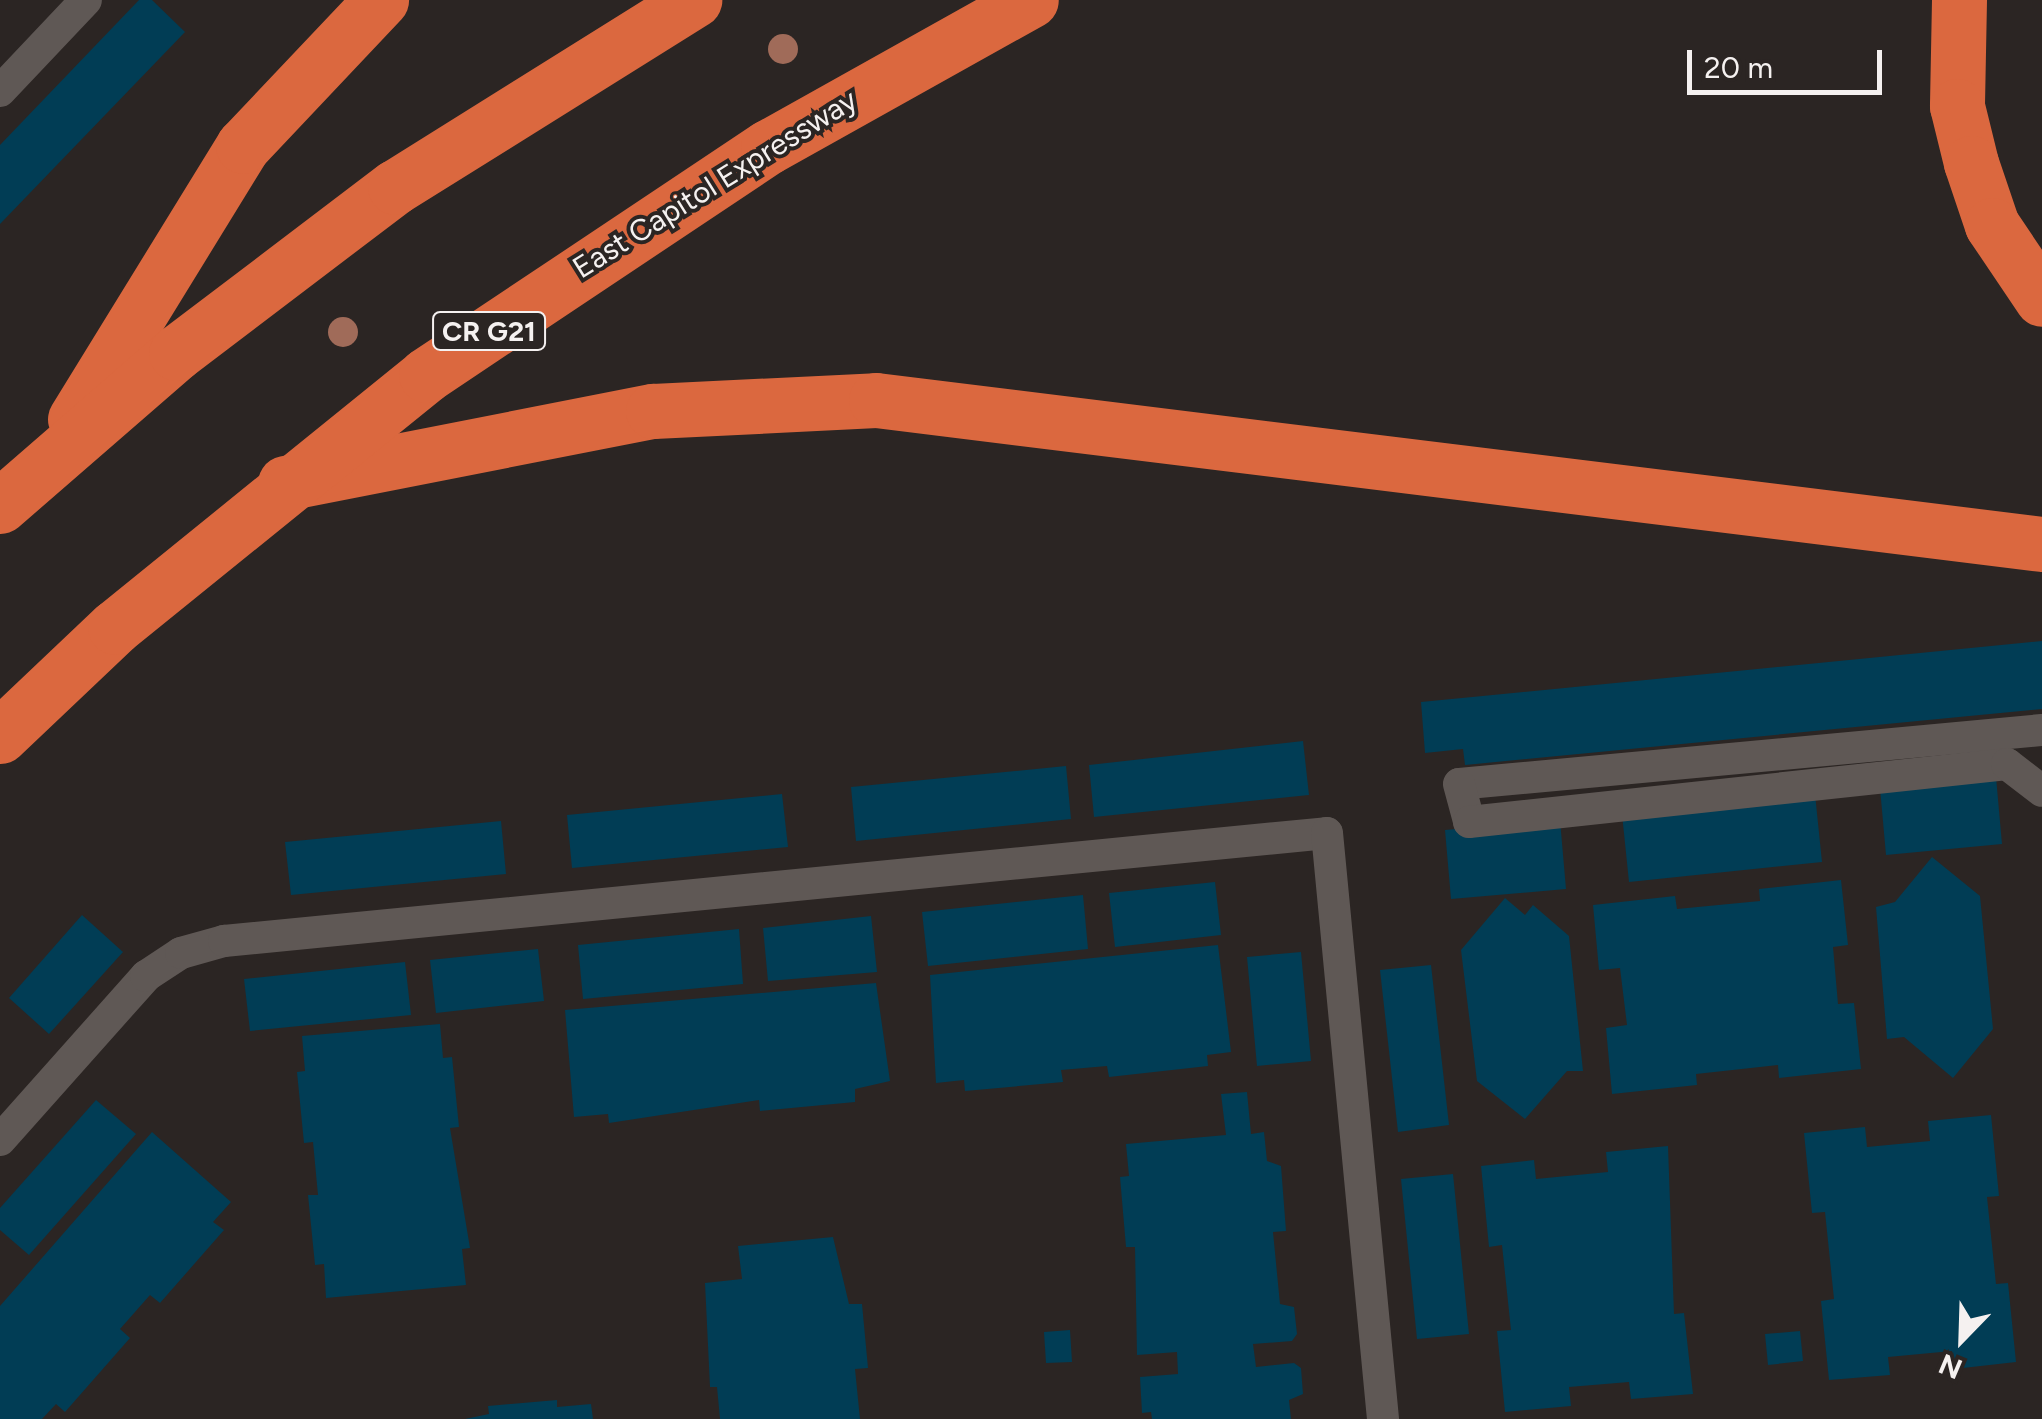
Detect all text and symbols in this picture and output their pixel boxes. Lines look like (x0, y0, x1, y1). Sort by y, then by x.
scale bar (1692, 30, 1887, 92)
text: 20 m (1704, 49, 1773, 86)
street label: East Capitol Expressway (566, 82, 864, 286)
road number: CR G21 (432, 308, 546, 354)
north arrow (1912, 1289, 2012, 1389)
text: N (1934, 1347, 1967, 1386)

